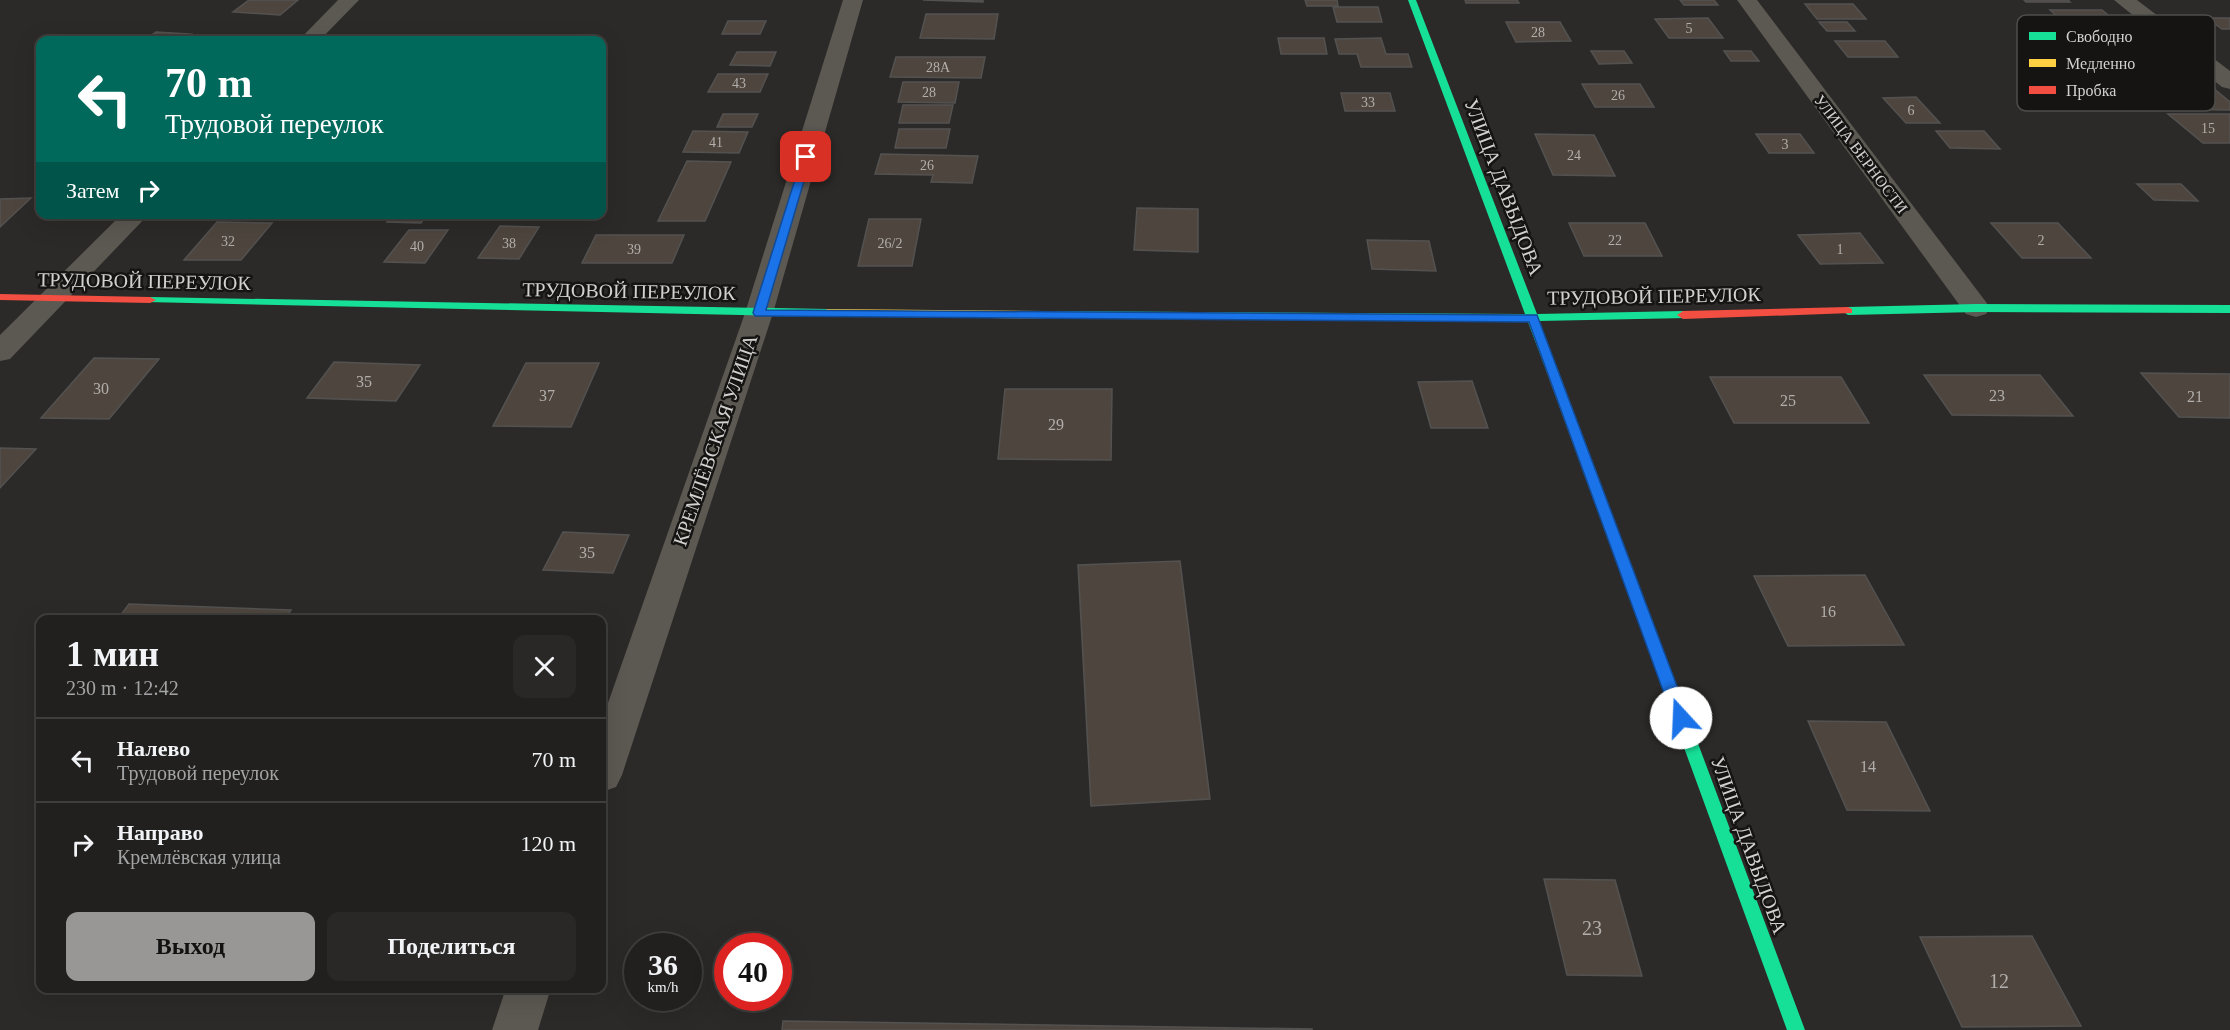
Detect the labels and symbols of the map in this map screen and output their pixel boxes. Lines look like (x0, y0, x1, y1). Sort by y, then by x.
legend (2017, 15, 2215, 111)
house number: 5 (1686, 21, 1693, 36)
house number: 28 (1531, 25, 1545, 40)
text: Свободно (2066, 28, 2133, 46)
text: Медленно (2066, 55, 2135, 73)
house number: 28А (926, 60, 951, 75)
house number: 43 (732, 76, 746, 91)
text: Пробка (2066, 82, 2116, 100)
house number: 28 (922, 85, 936, 100)
house number: 26 (1611, 88, 1625, 103)
street label: УЛИЦА ВЕРНОСТИ (1810, 92, 1911, 217)
house number: 33 (1361, 95, 1375, 110)
street label: УЛИЦА ДАВЫДОВА (1459, 96, 1548, 279)
house number: 6 (1908, 103, 1915, 118)
house number: 15 (2201, 121, 2215, 136)
pin (780, 131, 831, 182)
house number: 41 (709, 135, 723, 150)
house number: 3 (1782, 137, 1789, 152)
house number: 24 (1567, 148, 1581, 163)
house number: 26 (920, 158, 934, 173)
house number: 22 (1608, 233, 1622, 248)
house number: 2 (2038, 233, 2045, 248)
house number: 32 (221, 234, 235, 249)
house number: 38 (502, 236, 516, 251)
house number: 26/2 (878, 236, 902, 251)
house number: 40 (410, 239, 424, 254)
house number: 39 (627, 242, 641, 257)
house number: 1 (1837, 242, 1844, 257)
street label: ТРУДОВОЙ ПЕРЕУЛОК (37, 268, 252, 295)
street label: ТРУДОВОЙ ПЕРЕУЛОК (522, 278, 737, 305)
street label: ТРУДОВОЙ ПЕРЕУЛОК (1547, 283, 1762, 310)
street label: КРЕМЛЁВСКАЯ УЛИЦА (668, 331, 763, 549)
house number: 35 (356, 373, 372, 390)
house number: 30 (93, 380, 109, 397)
house number: 37 (539, 387, 555, 404)
house number: 23 (1989, 387, 2005, 404)
house number: 21 (2187, 388, 2203, 405)
house number: 25 (1780, 392, 1796, 409)
house number: 29 (1048, 416, 1064, 433)
house number: 35 (579, 544, 595, 561)
house number: 16 (1820, 603, 1836, 620)
position arrow (1649, 686, 1713, 750)
street label: УЛИЦА ДАВЫДОВА (1706, 753, 1792, 938)
house number: 14 (1860, 758, 1876, 775)
house number: 23 (1582, 917, 1602, 939)
speed limit sign: 40 (714, 933, 792, 1011)
house number: 12 (1989, 970, 2009, 992)

